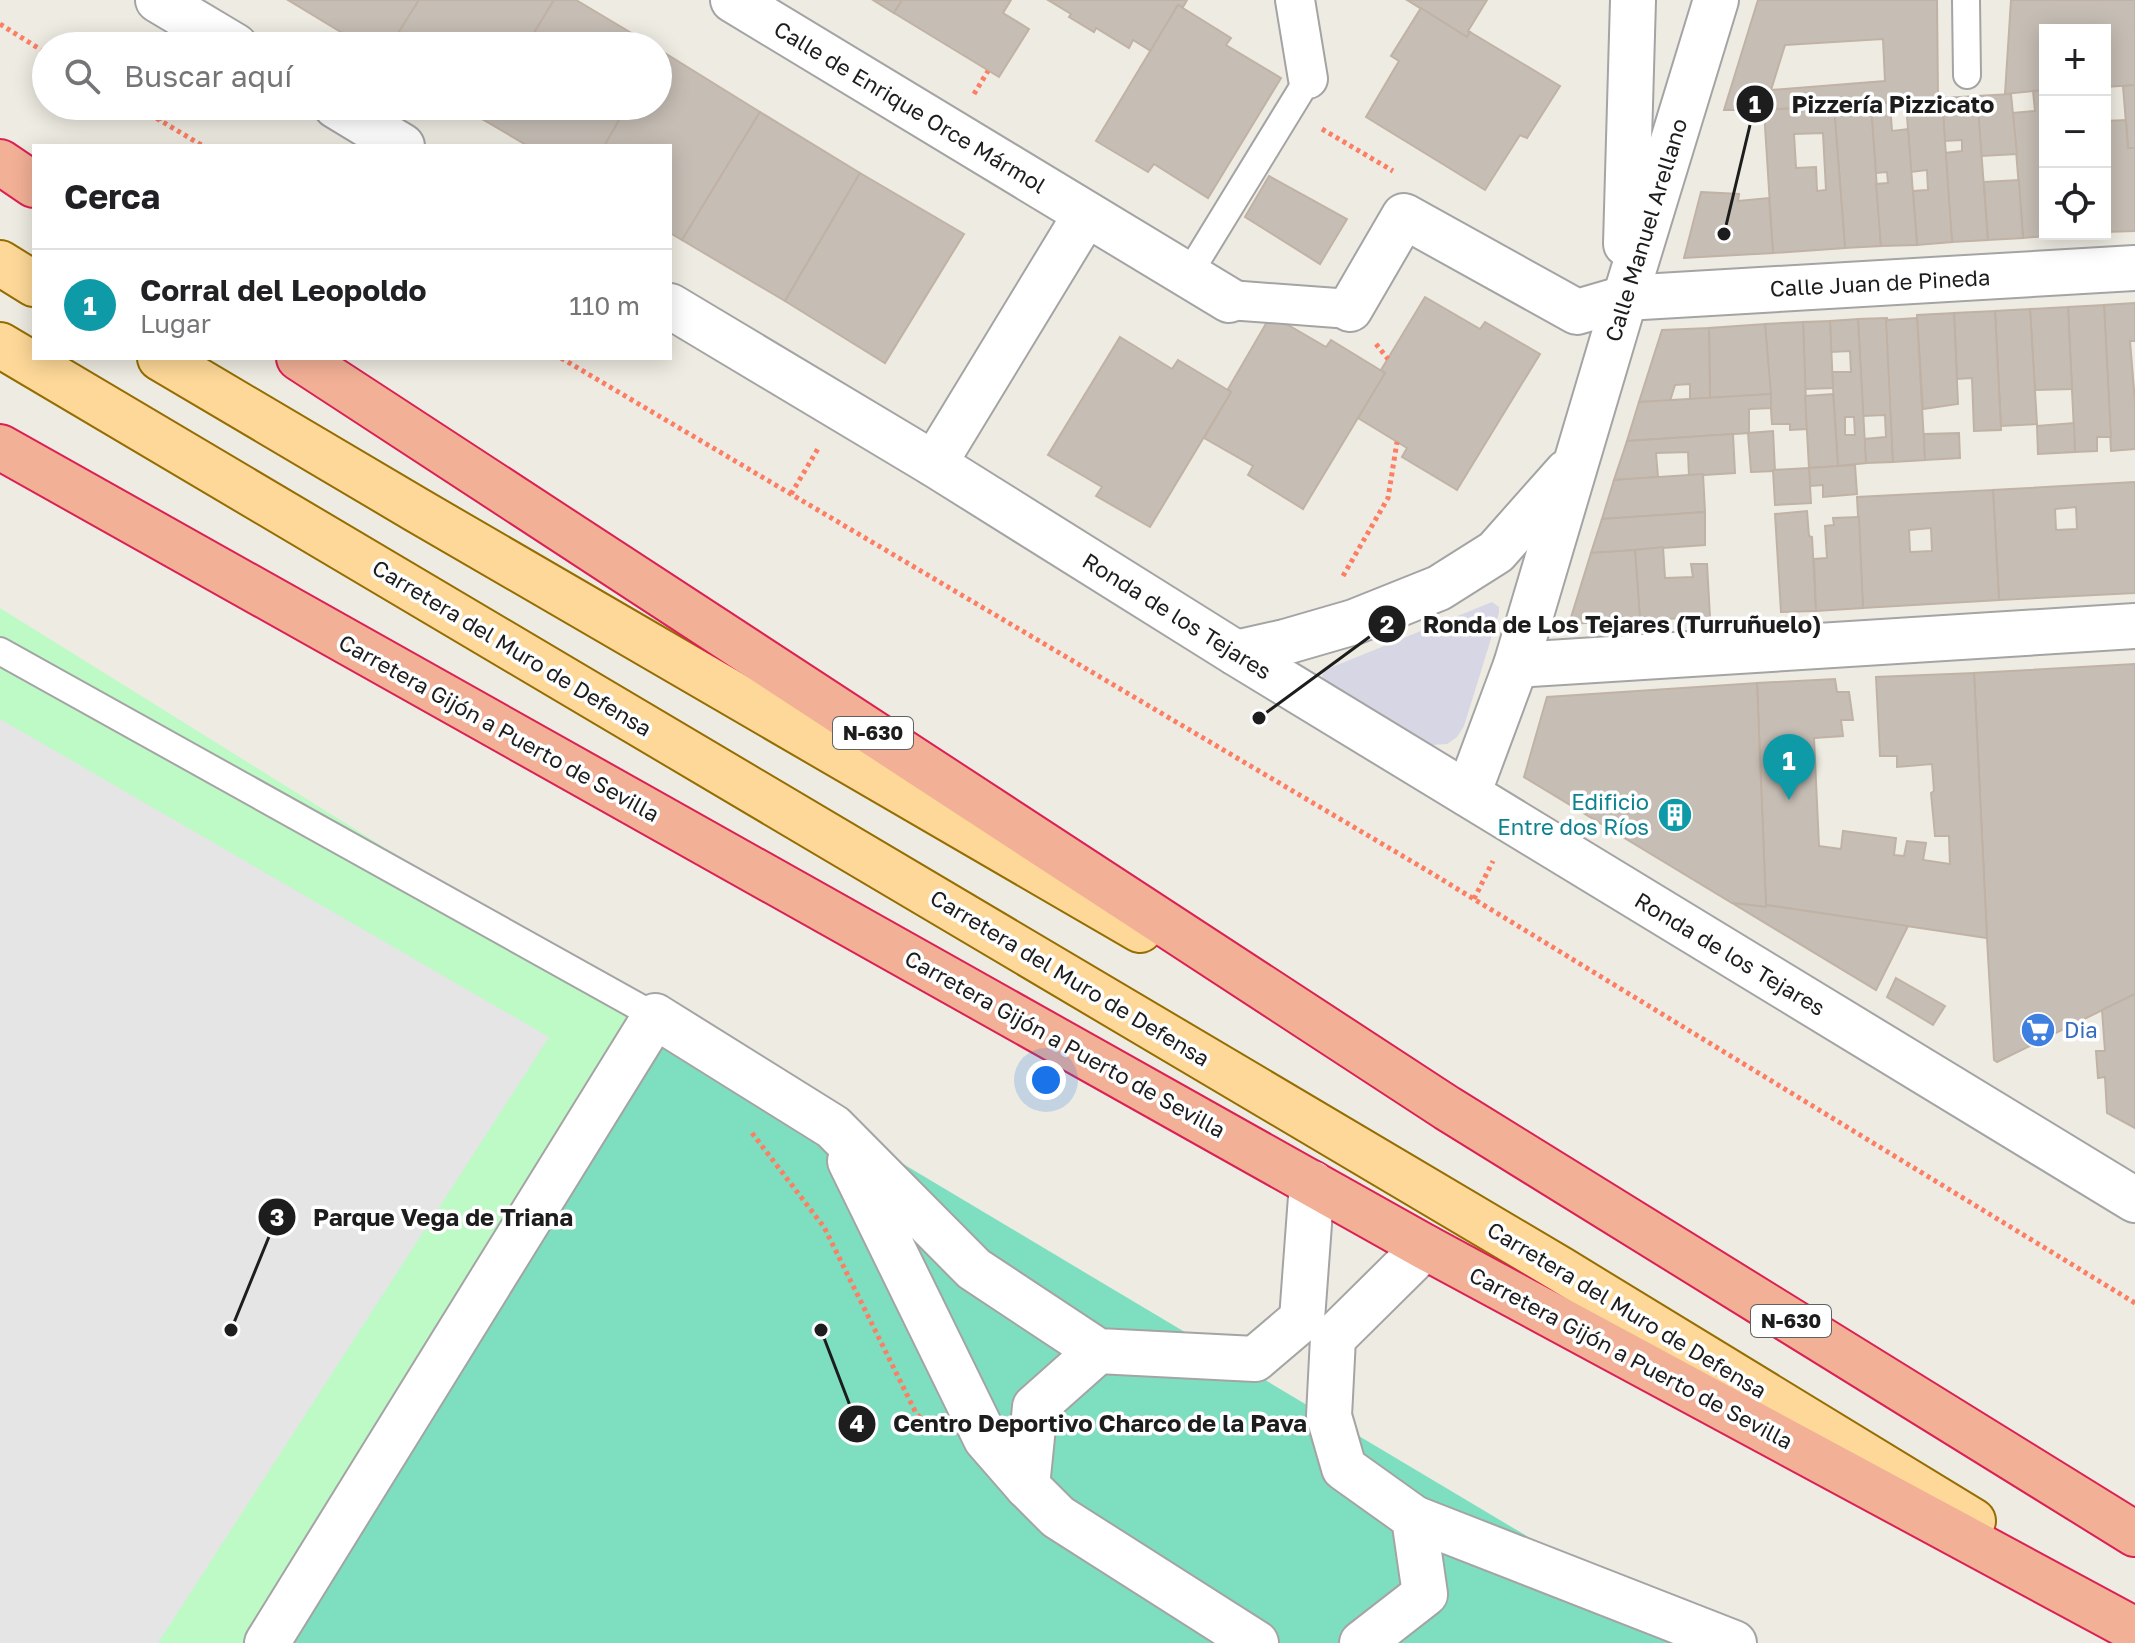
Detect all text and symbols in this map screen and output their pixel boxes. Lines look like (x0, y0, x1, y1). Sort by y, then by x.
street label: Calle de Enrique Orce Mármol (769, 15, 1051, 199)
map controls (2039, 24, 2111, 240)
button: + (2039, 24, 2111, 96)
search box (32, 32, 672, 120)
icon: search (60, 54, 104, 98)
text: Buscar aquí (124, 58, 292, 94)
callout: Pizzería Pizzicato (1735, 80, 2010, 128)
text: 1 (1749, 89, 1761, 118)
text: Pizzería Pizzicato (1792, 89, 1994, 118)
button: − (2039, 96, 2111, 168)
street label: Calle Manuel Arellano (1599, 115, 1692, 345)
button: locate (2039, 168, 2111, 240)
text: Cerca (64, 176, 160, 216)
street label: Calle Juan de Pineda (1769, 263, 1991, 302)
text: Corral del Leopoldo (140, 272, 427, 308)
text: 1 (83, 290, 97, 321)
text: 110 m (569, 290, 640, 321)
text: Lugar (140, 308, 211, 339)
street label: Ronda de los Tejares (1078, 547, 1277, 685)
street label: Carretera del Muro de Defensa (368, 553, 657, 742)
callout: Ronda de Los Tejares (Turruñuelo) (1367, 600, 1838, 648)
text: 2 (1380, 609, 1394, 638)
text: Ronda de Los Tejares (Turruñuelo) (1423, 609, 1821, 638)
street label: Carretera Gijón a Puerto de Sevilla (334, 628, 664, 827)
road number: N-630 (833, 717, 913, 749)
pin: 1 (1763, 734, 1815, 800)
place label: Edificio Entre dos Ríos (1497, 788, 1649, 840)
building icon: Edificio Entre dos Ríos (1656, 796, 1694, 834)
street label: Carretera del Muro de Defensa (926, 883, 1215, 1072)
street label: Ronda de los Tejares (1630, 886, 1830, 1021)
street label: Carretera Gijón a Puerto de Sevilla (900, 944, 1230, 1143)
supermarket icon: Dia (2019, 1011, 2057, 1049)
place label: Dia (2064, 1016, 2098, 1043)
your location (1026, 1060, 1066, 1100)
callout: Parque Vega de Triana (257, 1193, 589, 1241)
text: 3 (270, 1202, 284, 1231)
text: Parque Vega de Triana (313, 1202, 573, 1231)
street label: Carretera del Muro de Defensa (1483, 1215, 1772, 1404)
street label: Carretera Gijón a Puerto de Sevilla (1465, 1261, 1798, 1455)
road number: N-630 (1751, 1305, 1831, 1337)
callout: Centro Deportivo Charco de la Pava (837, 1400, 1323, 1448)
text: 4 (850, 1408, 865, 1437)
text: Centro Deportivo Charco de la Pava (893, 1408, 1307, 1437)

